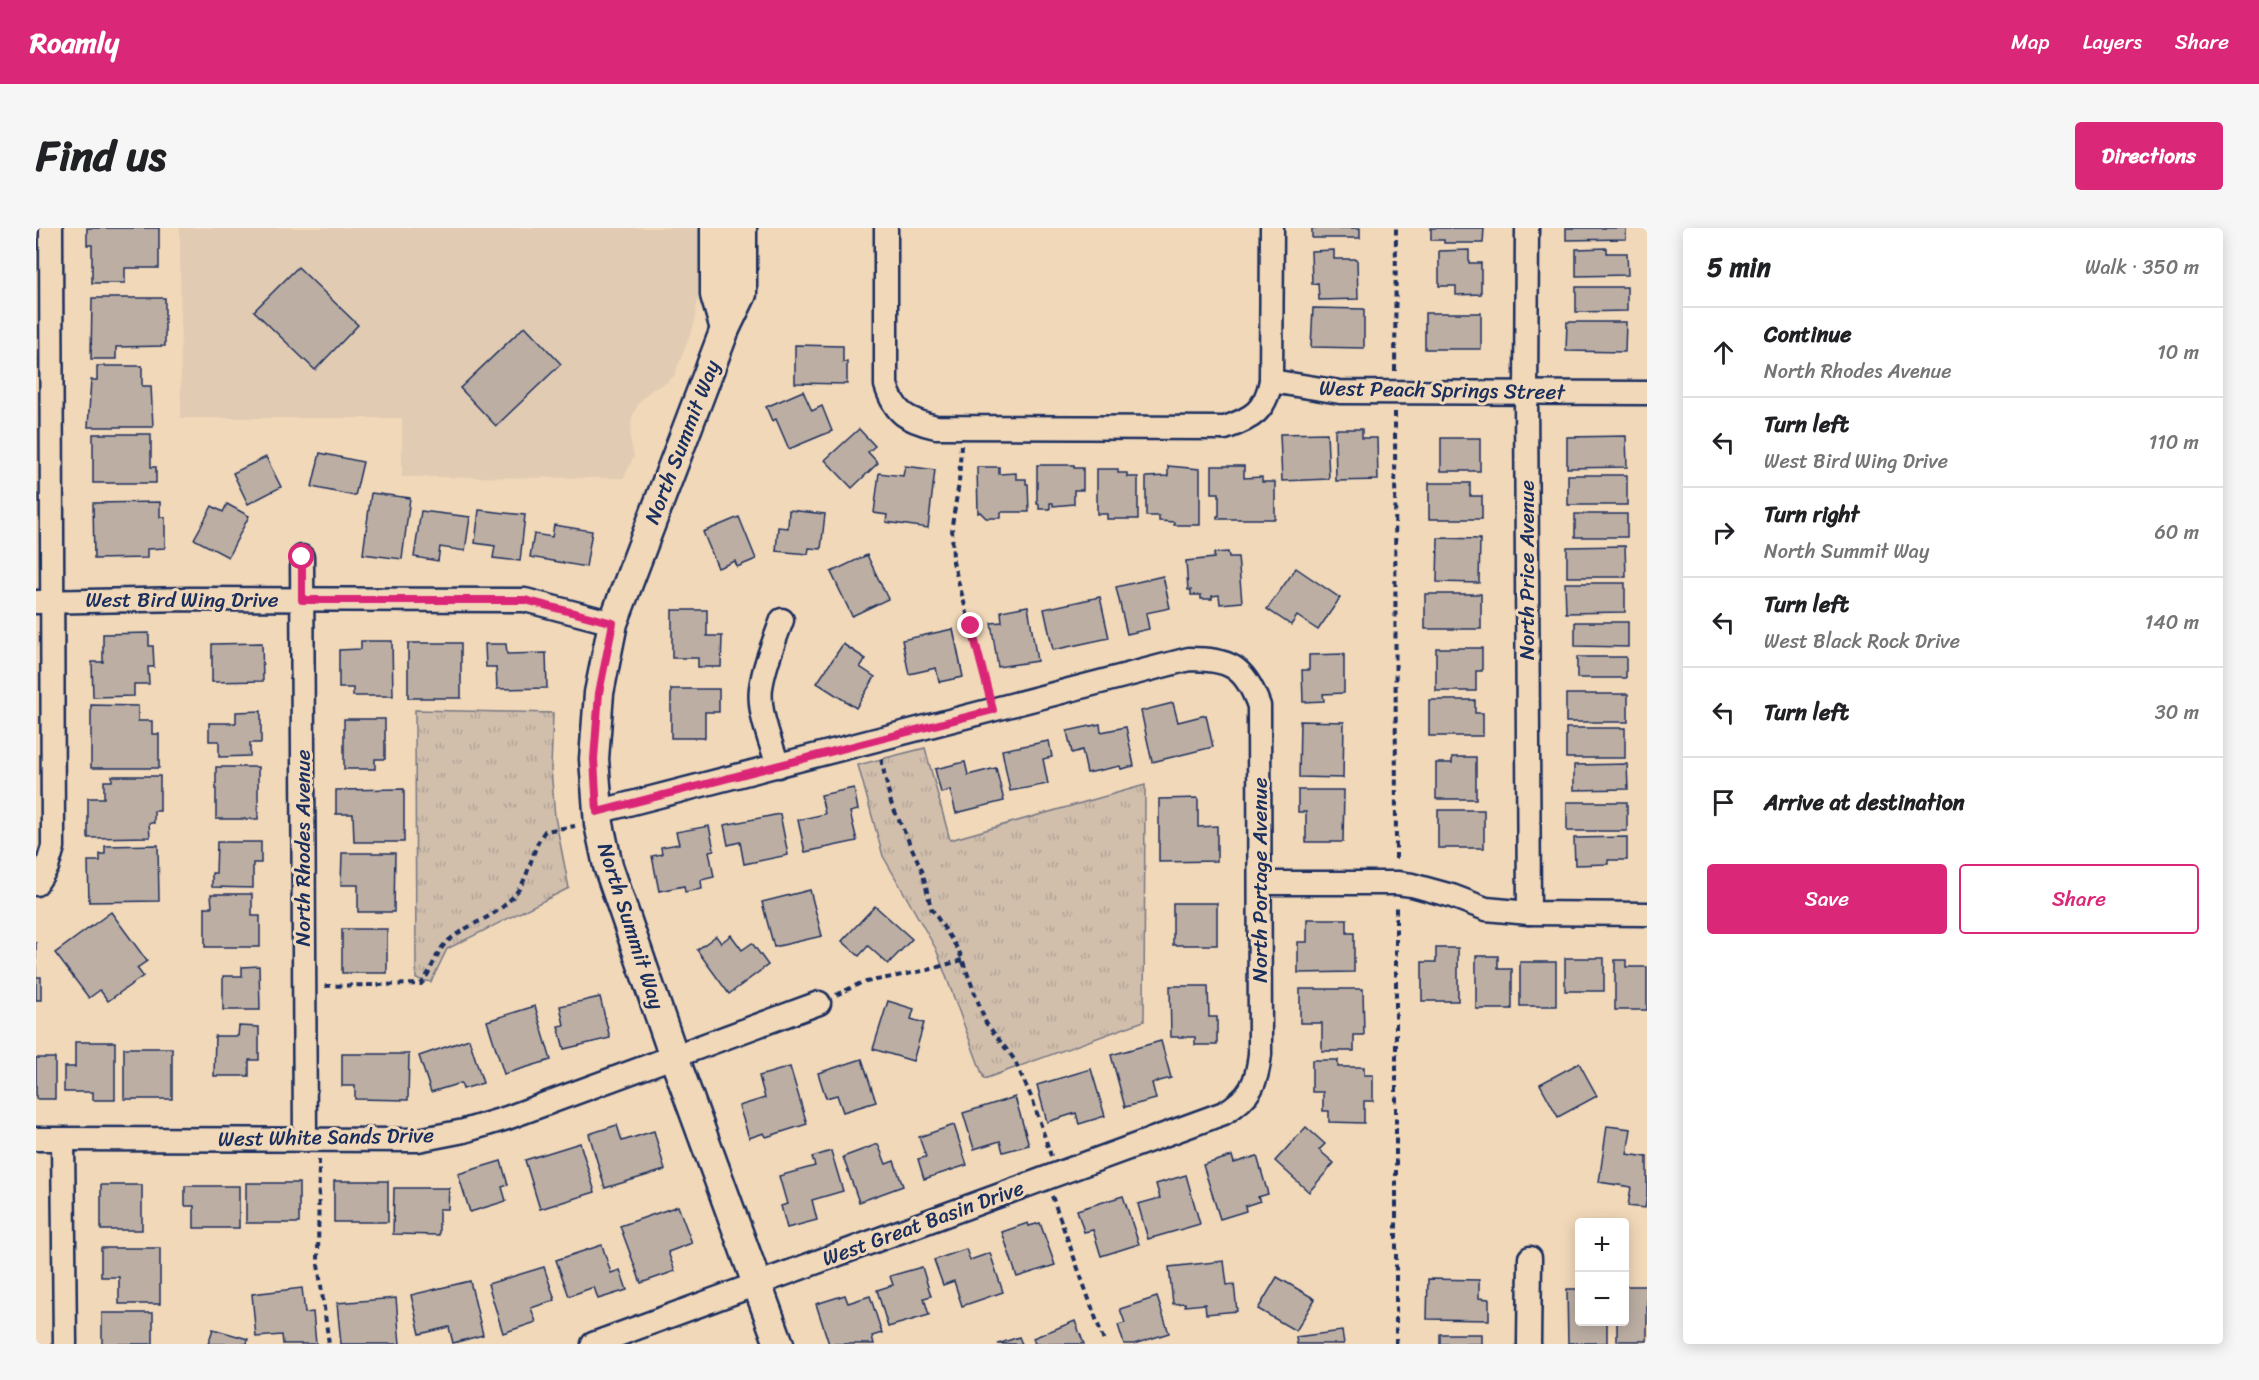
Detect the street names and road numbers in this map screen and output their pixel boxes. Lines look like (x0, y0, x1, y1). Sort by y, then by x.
street label: North Summit Way (633, 354, 731, 530)
street label: West Peach Springs Street (1319, 369, 1567, 411)
street label: North Price Avenue (1508, 480, 1546, 660)
street label: West Bird Wing Drive (85, 581, 279, 619)
street label: North Rhodes Avenue (284, 749, 322, 946)
street label: North Portage Avenue (1241, 777, 1279, 983)
street label: North Summit Way (586, 838, 676, 1014)
street label: West White Sands Drive (218, 1116, 435, 1158)
street label: West Great Basin Drive (817, 1169, 1030, 1277)

